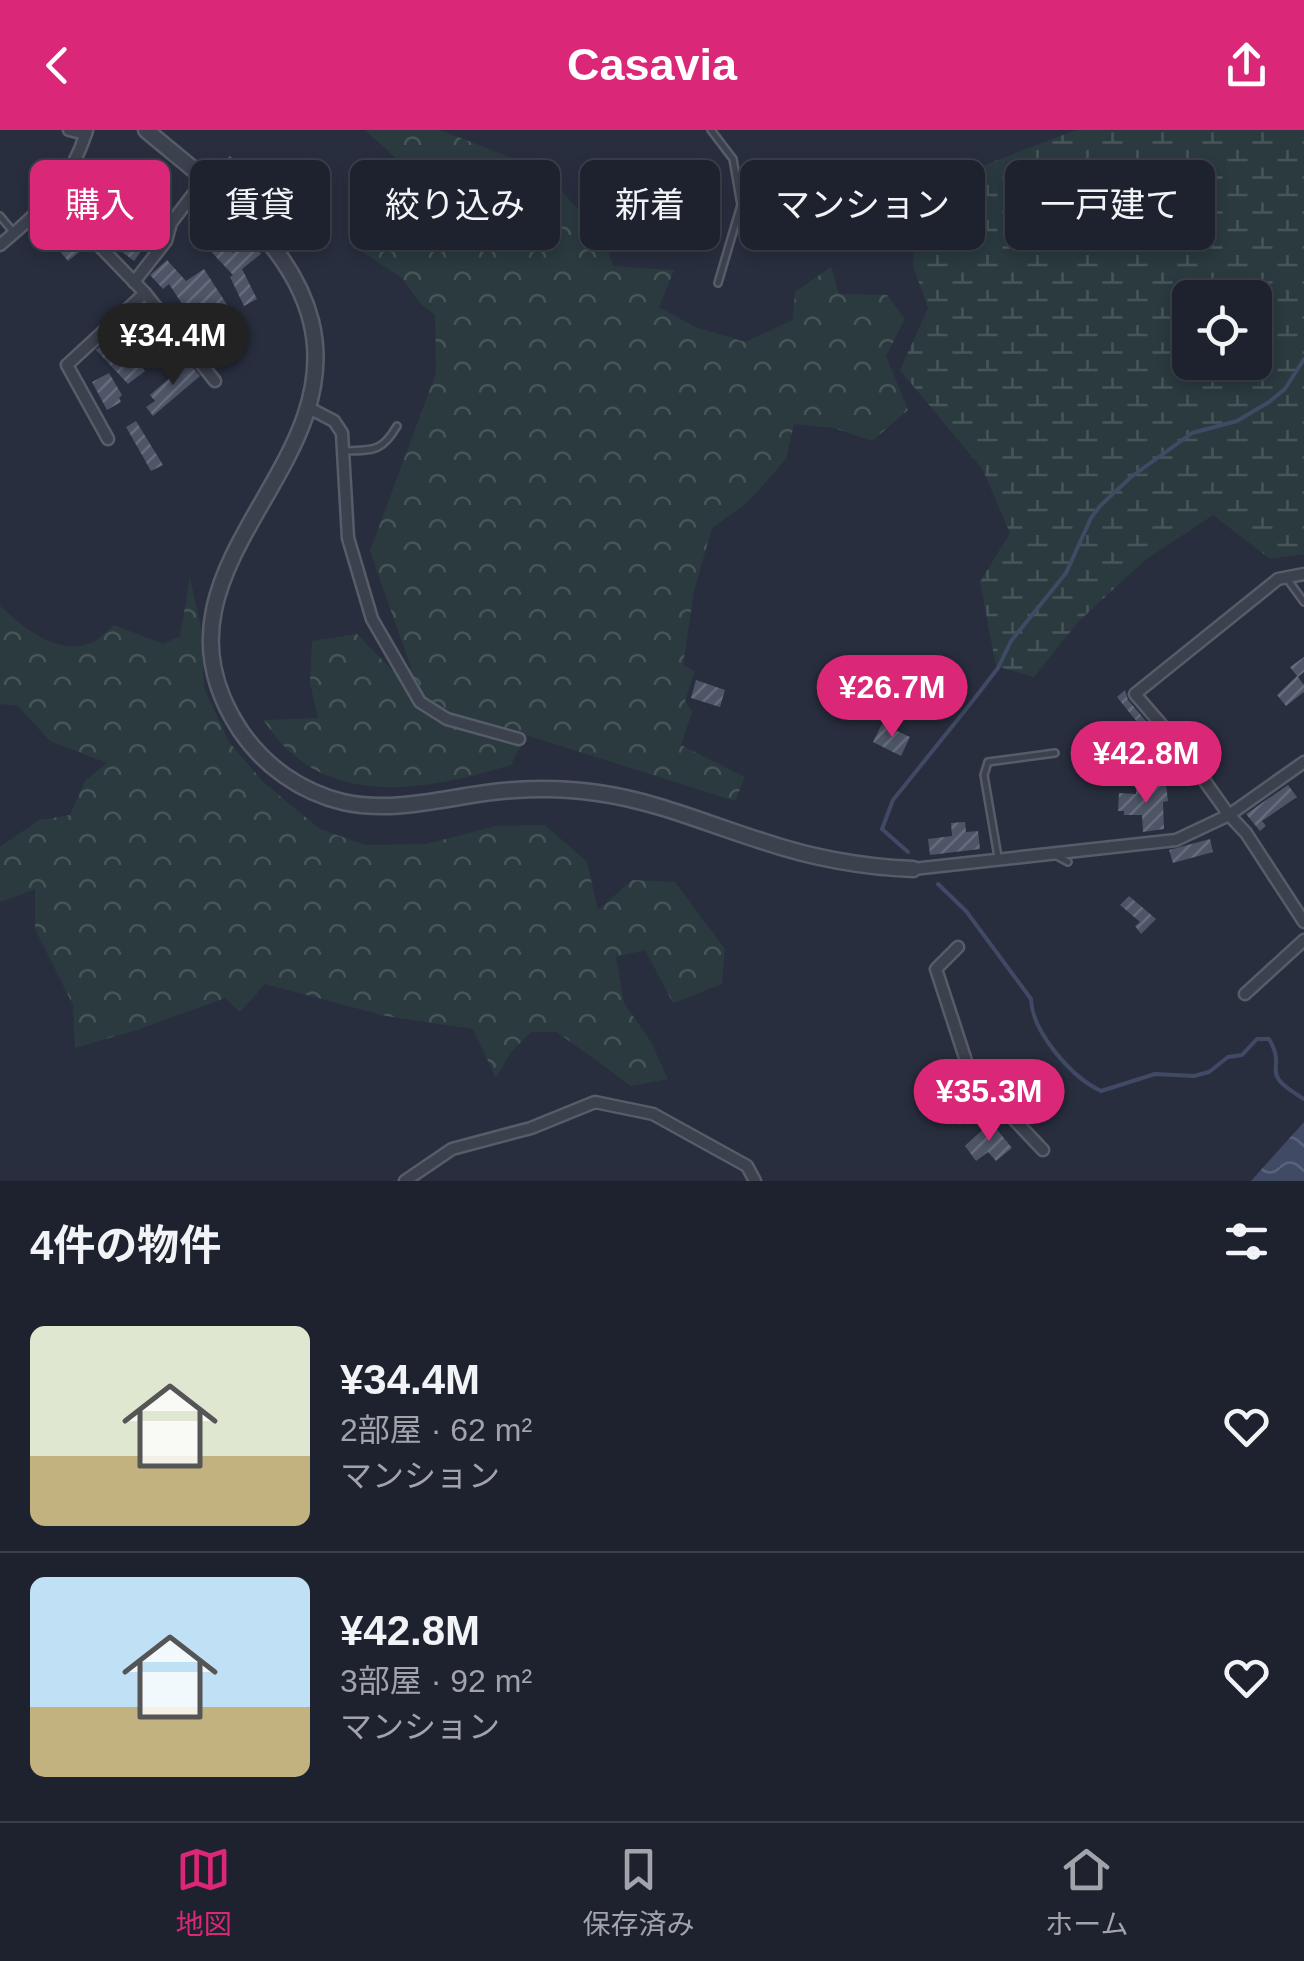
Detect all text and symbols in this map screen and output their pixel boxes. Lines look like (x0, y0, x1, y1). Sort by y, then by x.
icon: back (30, 38, 85, 93)
icon: share (1219, 38, 1274, 93)
text: Casavia (567, 39, 737, 90)
chip: 購入 (30, 160, 170, 250)
chip: 賃貸 (190, 160, 330, 250)
chip: 絞り込み (350, 160, 560, 250)
chip: 新着 (580, 160, 720, 250)
chip: マンション (740, 160, 985, 250)
chip: 一戸建て (1005, 160, 1215, 250)
map controls (1172, 280, 1272, 380)
button: locate (1172, 280, 1272, 380)
pin: ¥34.4M (92, 303, 254, 388)
text: ¥34.4M (120, 317, 226, 353)
pin: ¥26.7M (811, 655, 973, 740)
text: ¥26.7M (839, 669, 945, 705)
pin: ¥42.8M (1065, 721, 1227, 806)
text: ¥42.8M (1093, 735, 1199, 771)
pin: ¥35.3M (908, 1059, 1070, 1144)
text: ¥35.3M (936, 1073, 1042, 1109)
icon: filters (1219, 1214, 1274, 1269)
text: 4件の物件 (30, 1222, 221, 1269)
text: ¥34.4M (340, 1356, 480, 1403)
icon: home (110, 1366, 230, 1486)
icon: heart (1219, 1399, 1274, 1454)
text: 2部屋 · 62 m² (340, 1412, 532, 1448)
text: マンション (340, 1458, 500, 1494)
text: ¥42.8M (340, 1607, 480, 1654)
icon: home (110, 1617, 230, 1737)
icon: heart (1219, 1650, 1274, 1705)
text: 3部屋 · 92 m² (340, 1663, 532, 1699)
text: マンション (340, 1709, 500, 1745)
tab: 地図 (175, 1842, 231, 1942)
tab: 保存済み (582, 1842, 694, 1942)
tab: ホーム (1045, 1842, 1129, 1942)

